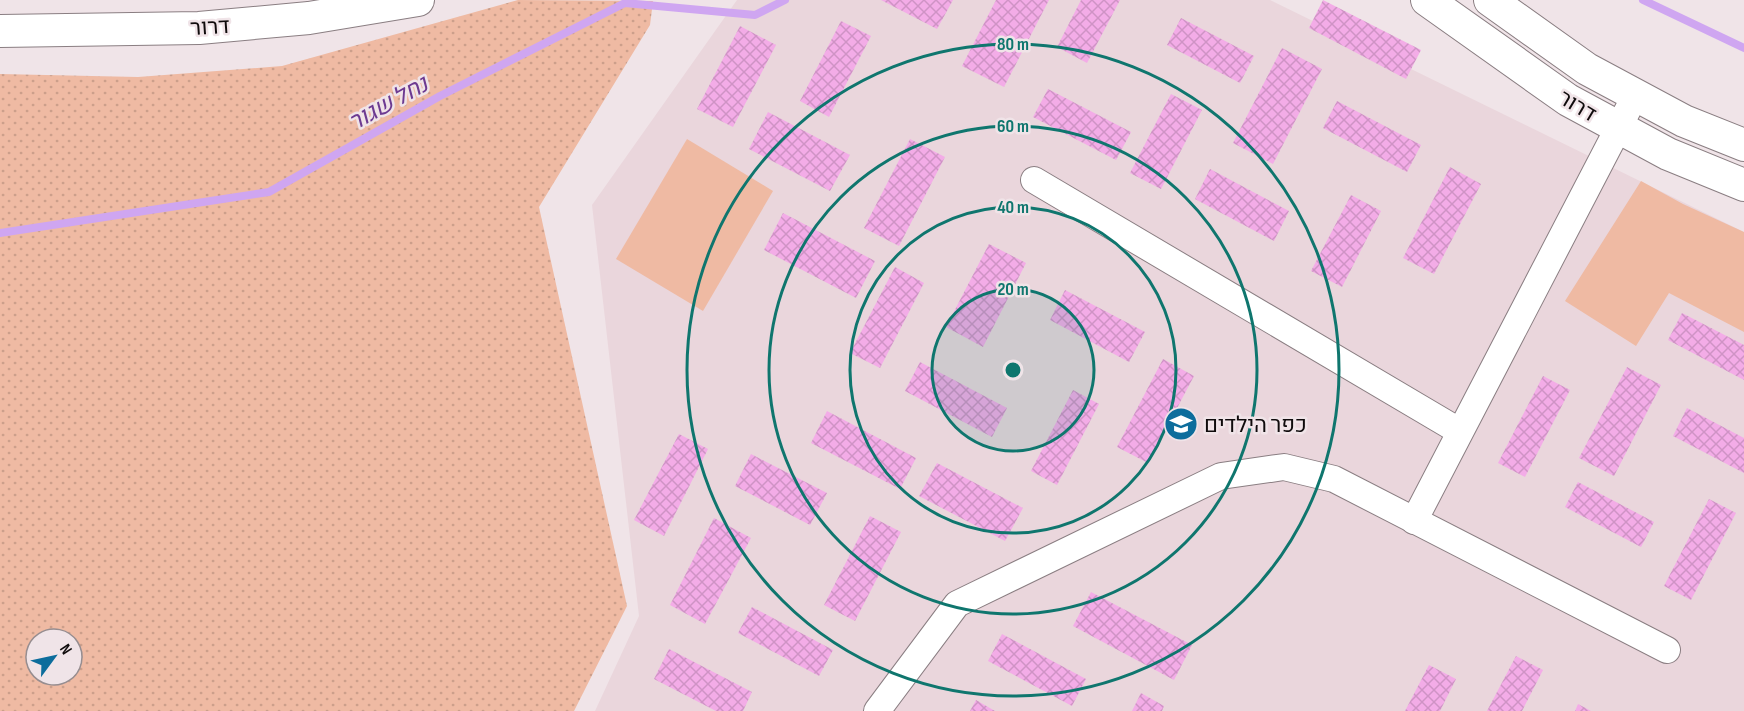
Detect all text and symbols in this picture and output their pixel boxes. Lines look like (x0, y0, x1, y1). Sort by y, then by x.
street label: דרור (189, 13, 231, 42)
text: 80 m (997, 34, 1029, 55)
water label: נחל שגור (343, 69, 435, 137)
street label: דרור (1553, 85, 1601, 128)
text: 60 m (997, 116, 1029, 137)
text: 40 m (997, 197, 1029, 218)
text: 20 m (997, 279, 1029, 300)
centre of rings (1003, 360, 1023, 380)
school or university icon: כפר הילדים (1163, 406, 1199, 442)
place label: כפר הילדים (1204, 412, 1307, 439)
north arrow (24, 627, 84, 687)
text: N (55, 641, 76, 658)

